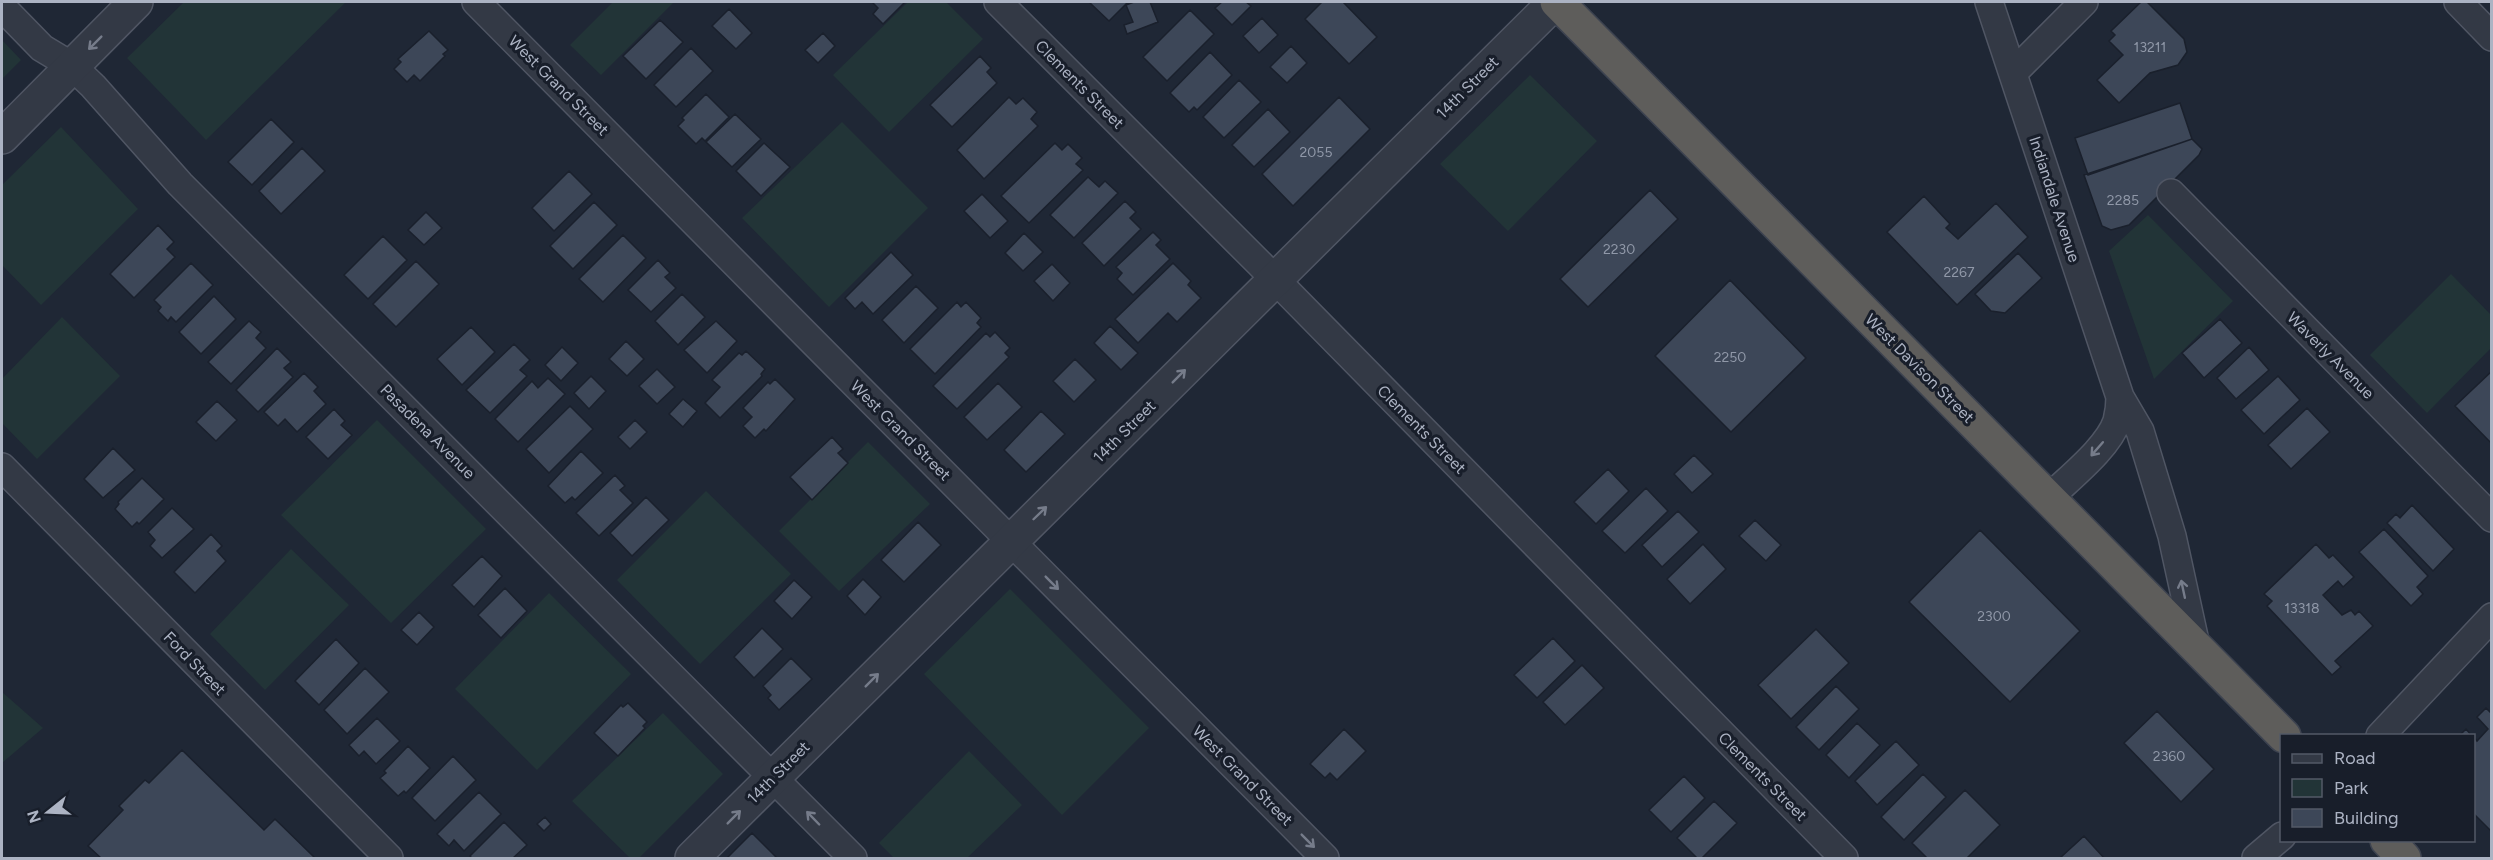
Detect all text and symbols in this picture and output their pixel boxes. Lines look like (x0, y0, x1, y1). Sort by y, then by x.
street label: West Grand Street (505, 31, 613, 139)
one-way arrow (87, 36, 102, 51)
street label: Clements Street (1031, 36, 1128, 133)
house number: 13211 (2134, 39, 2166, 56)
street label: 14th Street (1432, 52, 1502, 122)
street label: Indiandale Avenue (2025, 134, 2084, 265)
house number: 2055 (1300, 144, 1332, 161)
house number: 2285 (2107, 192, 2139, 209)
house number: 2230 (1603, 241, 1635, 258)
house number: 2267 (1943, 264, 1975, 281)
street label: Waverly Avenue (2283, 308, 2378, 403)
street label: West Davison Street (1861, 310, 1978, 427)
house number: 2250 (1714, 349, 1746, 366)
one-way arrow (1172, 368, 1186, 383)
street label: West Grand Street (847, 376, 955, 484)
street label: Pasadena Avenue (376, 380, 479, 483)
street label: Clements Street (1373, 381, 1470, 478)
street label: 14th Street (1089, 396, 1159, 466)
one-way arrow (2090, 441, 2104, 456)
one-way arrow (1033, 506, 1048, 520)
one-way arrow (1045, 575, 1060, 590)
one-way arrow (2177, 579, 2189, 598)
house number: 13318 (2284, 600, 2320, 617)
house number: 2300 (1977, 608, 2011, 625)
street label: Ford Street (160, 627, 230, 699)
one-way arrow (864, 672, 879, 687)
street label: West Grand Street (1189, 721, 1297, 829)
street label: Clements Street (1714, 728, 1811, 825)
legend (2280, 734, 2475, 842)
street label: 14th Street (743, 737, 813, 807)
text: Road (2334, 747, 2375, 769)
house number: 2360 (2153, 748, 2185, 765)
text: Park (2334, 777, 2369, 799)
north arrow (18, 782, 78, 842)
text: Building (2334, 807, 2399, 829)
text: N (23, 808, 45, 825)
one-way arrow (726, 810, 741, 824)
one-way arrow (806, 810, 821, 825)
one-way arrow (1300, 833, 1315, 848)

